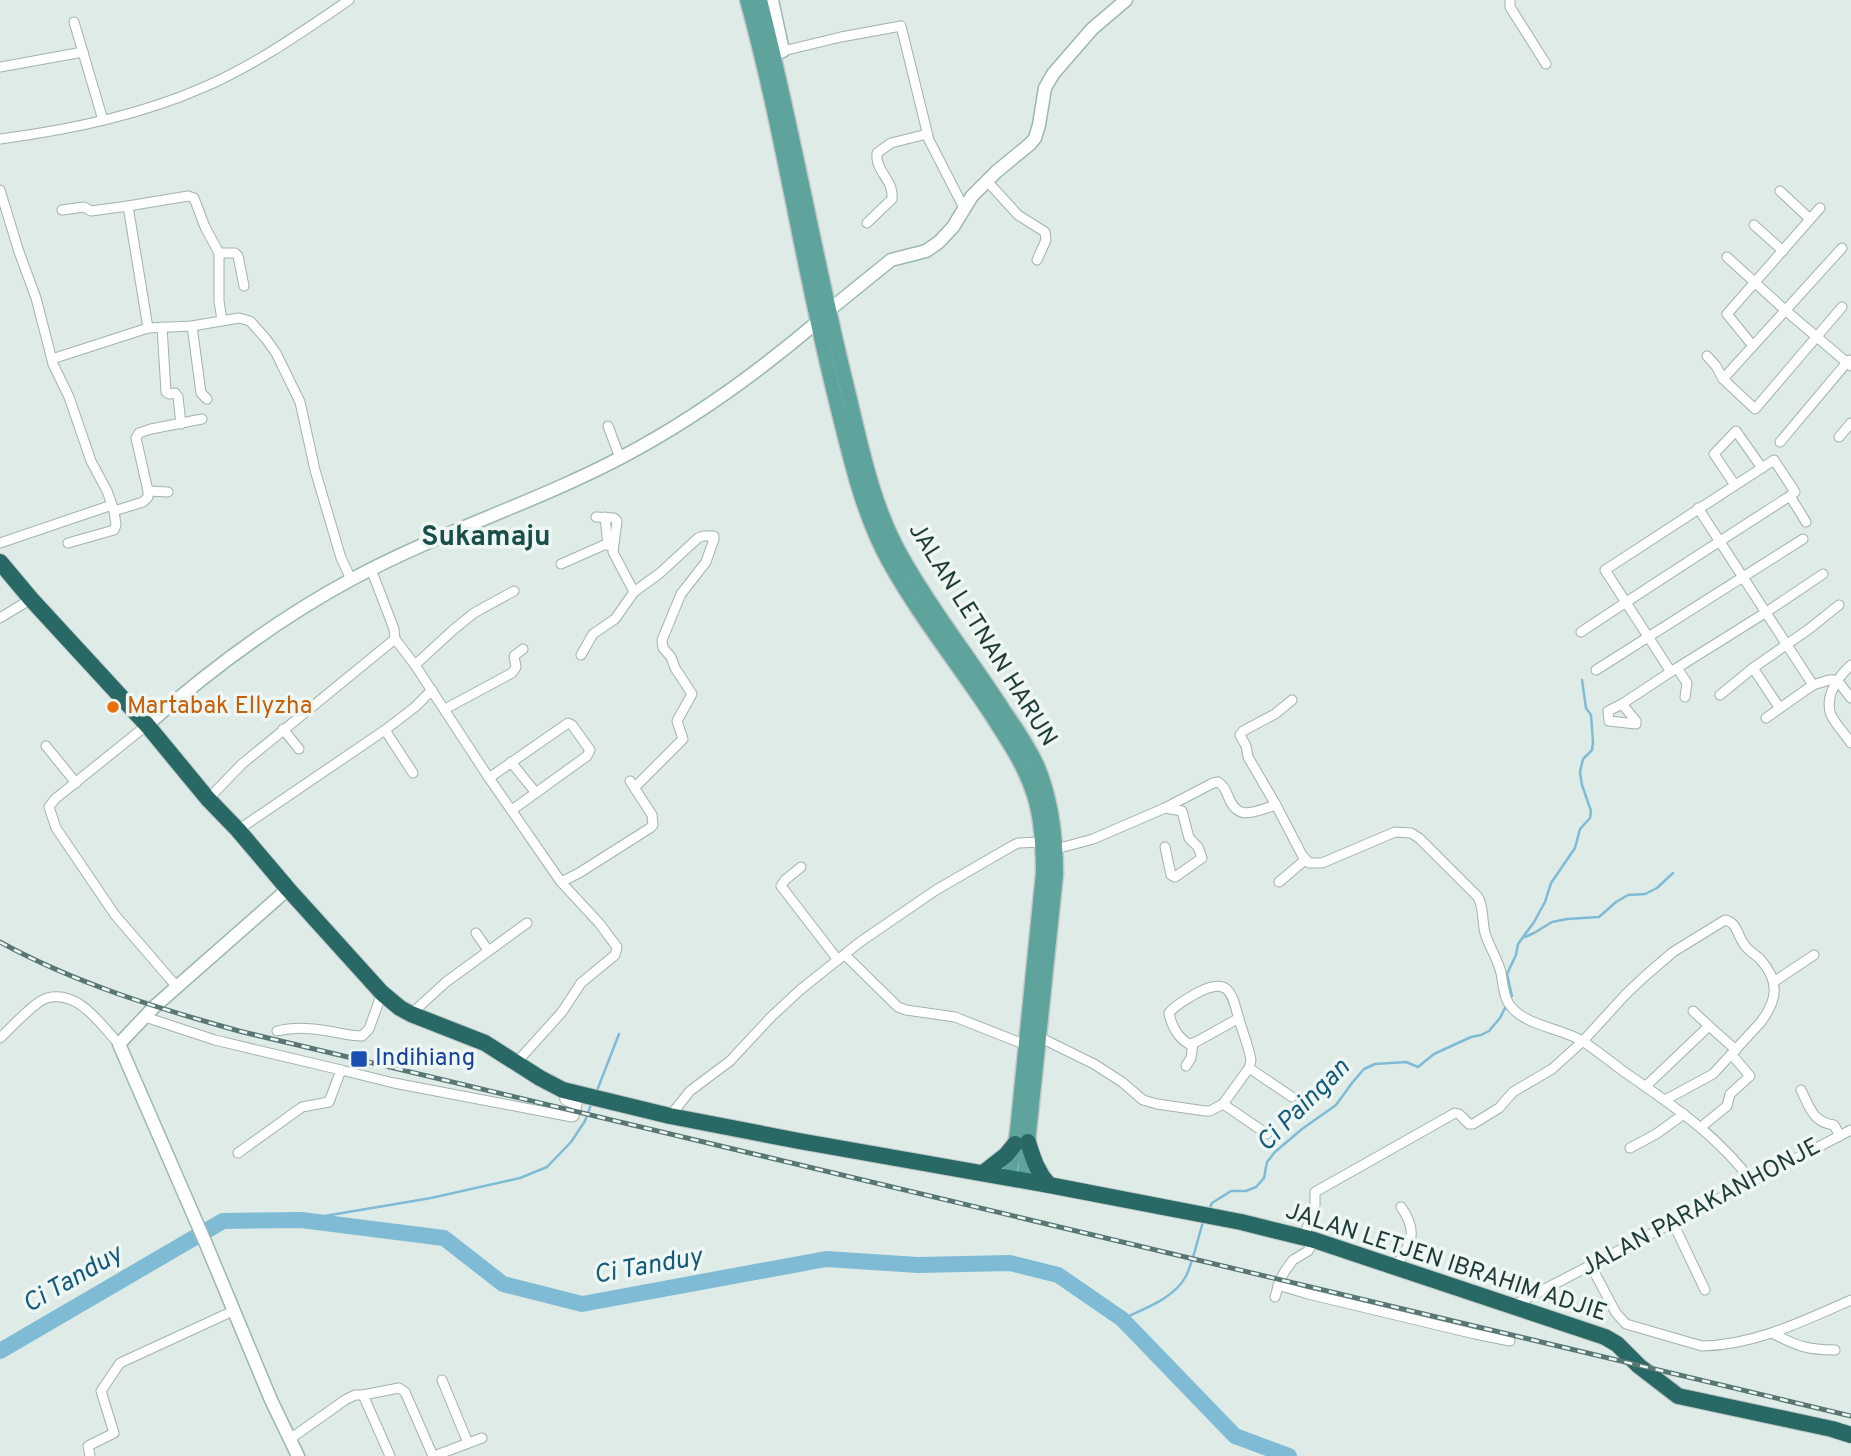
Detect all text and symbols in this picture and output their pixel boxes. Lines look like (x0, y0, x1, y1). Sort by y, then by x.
street label: JALAN LETNAN HARUN (901, 518, 1063, 752)
district label: Sukamaju (421, 520, 551, 556)
place label: Martabak Ellyzha (127, 692, 312, 722)
marker: Martabak Ellyzha (105, 699, 121, 715)
place label: Indihiang (375, 1044, 475, 1074)
marker: Indihiang (349, 1049, 369, 1069)
water label: Ci Paingan (1250, 1052, 1358, 1160)
street label: JALAN PARAKANHONJE (1576, 1132, 1826, 1284)
street label: JALAN LETJEN IBRAHIM ADJIE (1281, 1197, 1611, 1329)
water label: Ci Tanduy (17, 1237, 130, 1322)
water label: Ci Tanduy (591, 1241, 706, 1293)

